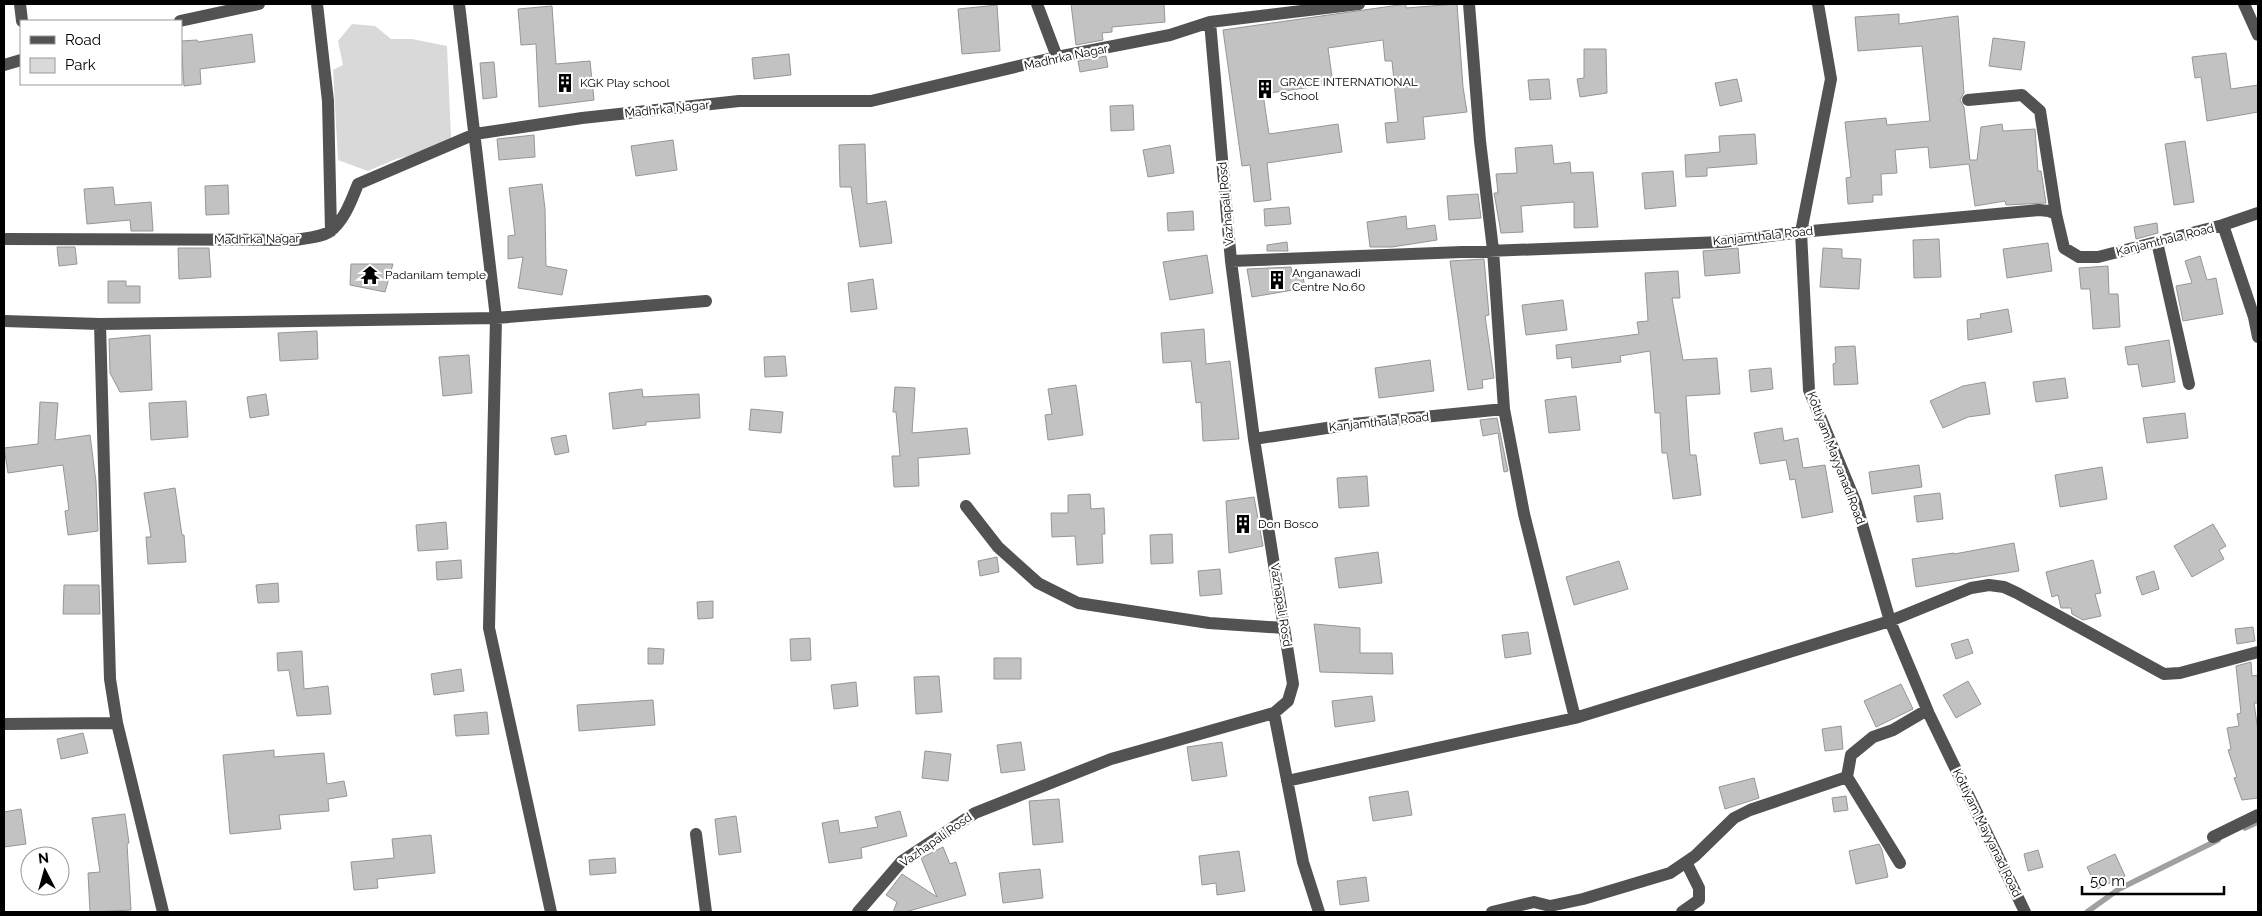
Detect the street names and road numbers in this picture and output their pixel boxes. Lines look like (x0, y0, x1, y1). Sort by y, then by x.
street label: Madhrka Nagar (1023, 41, 1110, 73)
street label: Madhrka Nagar (624, 97, 711, 120)
street label: Vazhapali Rosd (1215, 161, 1237, 247)
street label: Kanjamthala Road (2114, 221, 2216, 259)
street label: Kanjamthala Road (1712, 224, 1814, 248)
street label: Madhrka Nagar (214, 231, 301, 247)
street label: Kottiyam Mayyanad Road (1804, 390, 1868, 526)
street label: Kanjamthala Road (1328, 410, 1430, 434)
street label: Vazhapali Rosd (1267, 562, 1295, 648)
street label: Kottiyam Mayyanad Road (1950, 767, 2024, 899)
street label: Vazhapali Rosd (897, 810, 975, 870)

